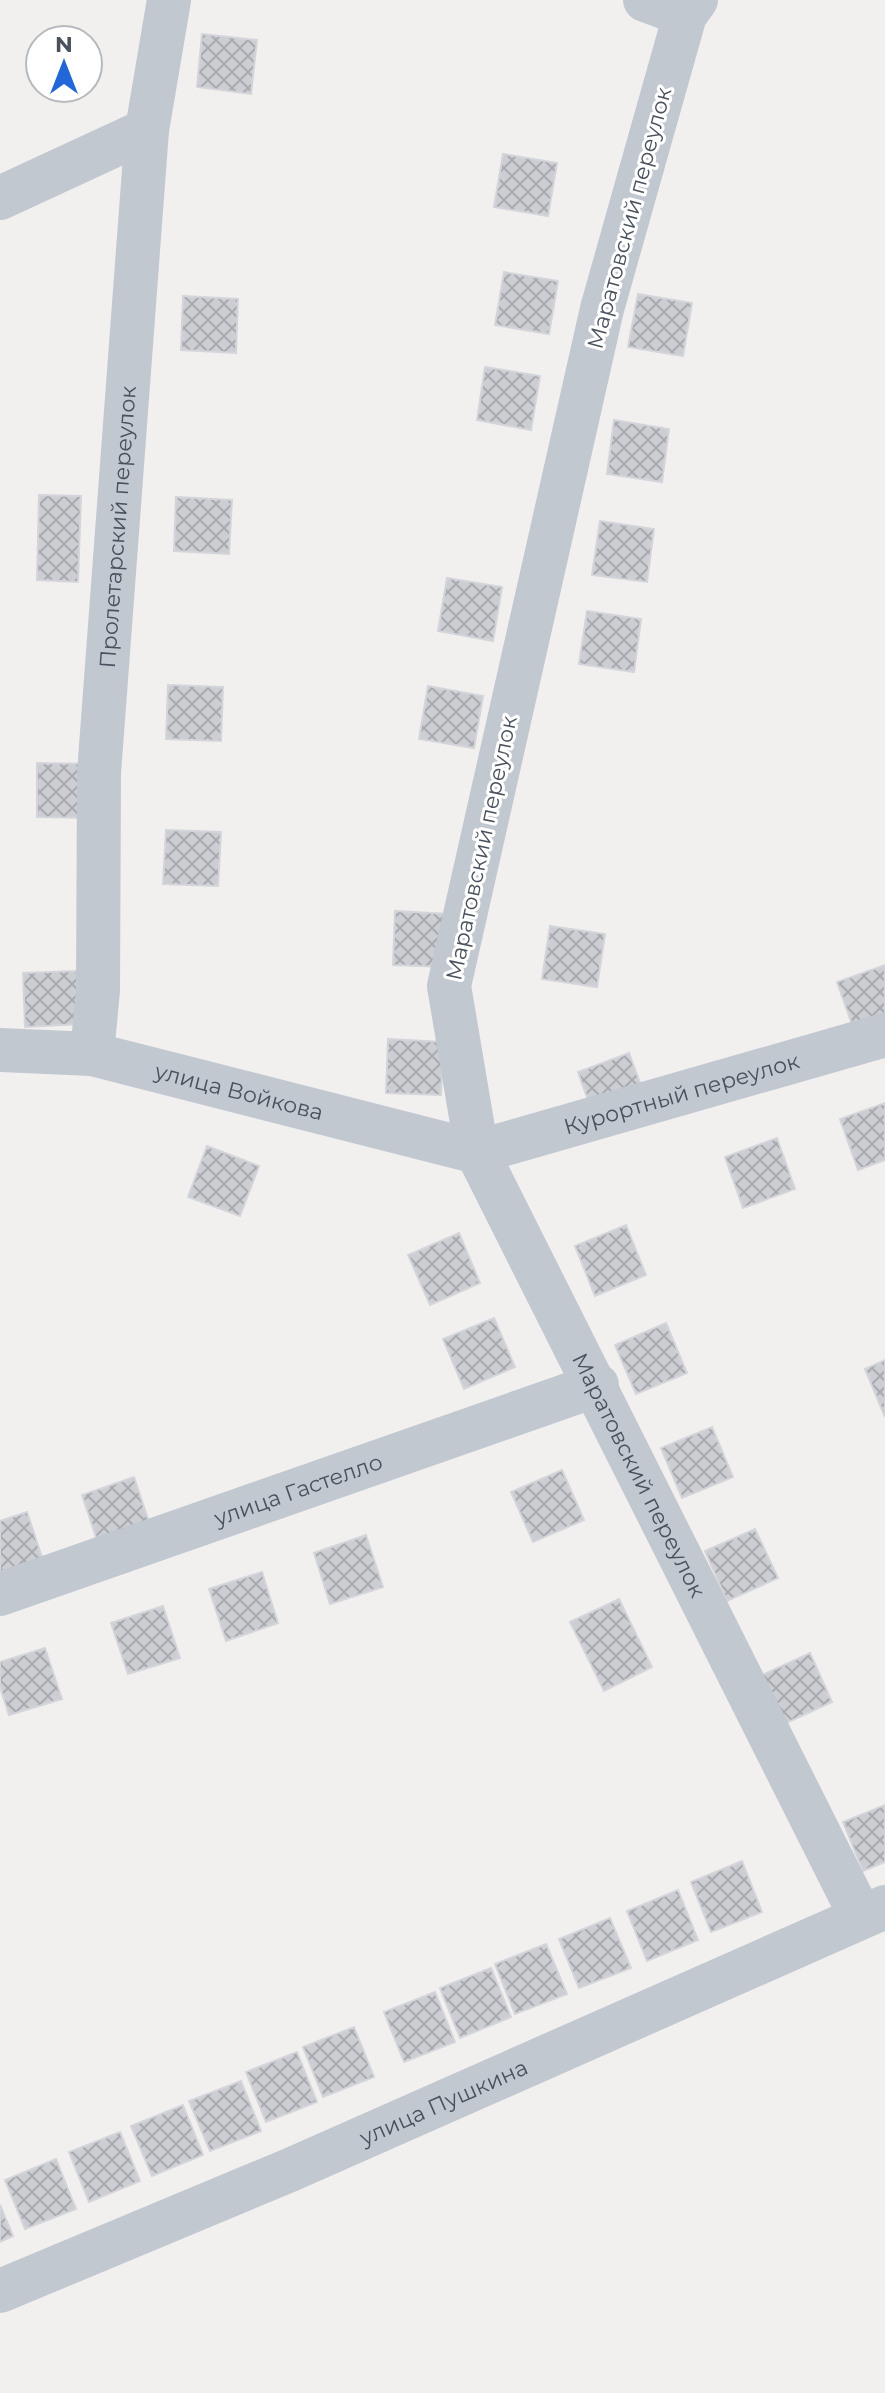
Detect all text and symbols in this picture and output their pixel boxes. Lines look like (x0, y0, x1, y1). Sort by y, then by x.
north arrow (24, 24, 104, 104)
text: N (55, 31, 73, 58)
street label: Маратовский переулок (582, 84, 677, 352)
street label: Пролетарский переулок (94, 385, 142, 669)
street label: Маратовский переулок (440, 713, 523, 983)
street label: Курортный переулок (561, 1047, 803, 1140)
street label: улица Войкова (151, 1057, 326, 1126)
street label: Маратовский переулок (566, 1349, 711, 1602)
street label: улица Гастелло (210, 1448, 386, 1532)
street label: улица Пушкина (355, 2054, 532, 2152)

